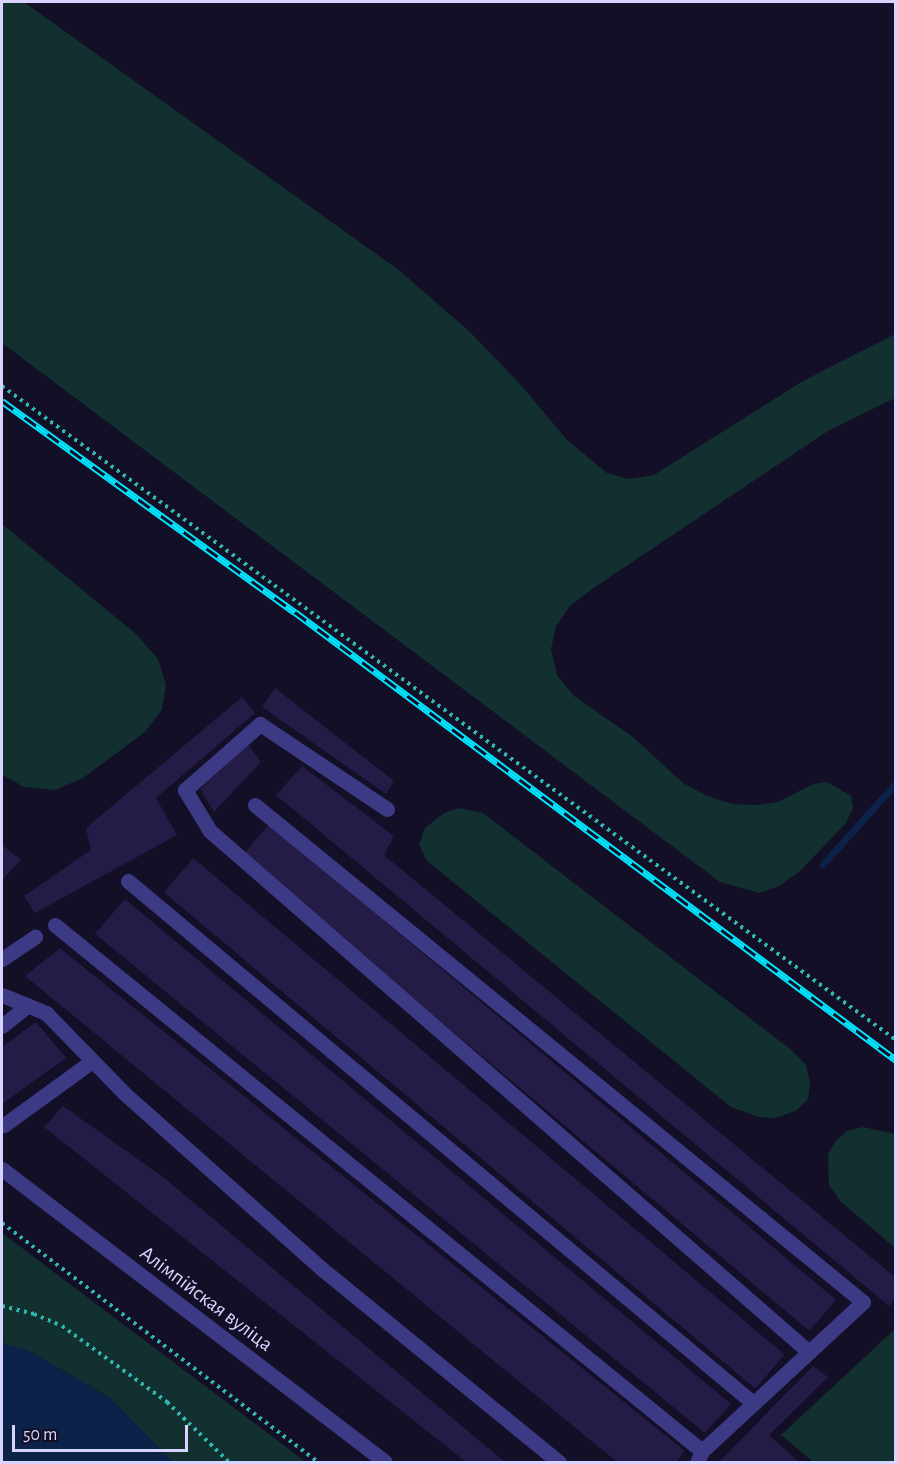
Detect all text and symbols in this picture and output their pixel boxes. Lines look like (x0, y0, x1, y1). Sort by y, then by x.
street label: Алімпійская вуліца (134, 1241, 278, 1357)
scale bar (15, 1413, 190, 1451)
text: 50 m (23, 1426, 57, 1444)

